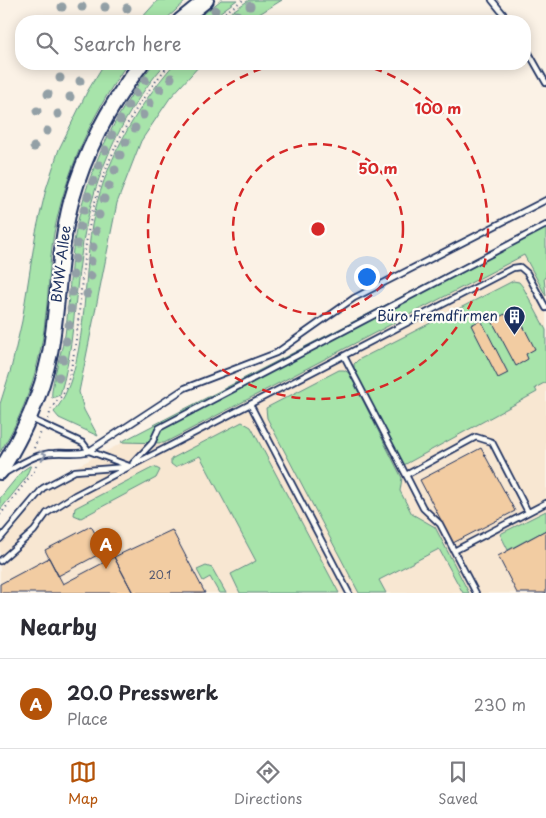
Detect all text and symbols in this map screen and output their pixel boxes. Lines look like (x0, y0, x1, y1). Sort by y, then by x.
search box (15, 15, 531, 70)
icon: search (33, 29, 61, 57)
text: Search here (73, 29, 182, 57)
text: 100 m (415, 96, 461, 119)
text: 50 m (359, 156, 397, 179)
centre of rings (309, 220, 327, 238)
street label: BMW-Allee (45, 224, 76, 304)
your location (354, 264, 380, 290)
building icon: Büro Fremdfirmen (502, 304, 526, 335)
place label: Büro Fremdfirmen (377, 305, 498, 326)
one-way arrow (38, 450, 47, 461)
pin: A (90, 528, 122, 569)
house number: 20.1 (149, 566, 171, 583)
text: Nearby (20, 610, 97, 642)
text: 20.0 Presswerk (67, 678, 218, 706)
text: A (30, 692, 42, 716)
text: 230 m (474, 692, 526, 716)
text: Place (67, 706, 108, 730)
tab: Map (68, 758, 98, 809)
tab: Directions (234, 758, 302, 809)
tab: Saved (438, 758, 478, 809)

